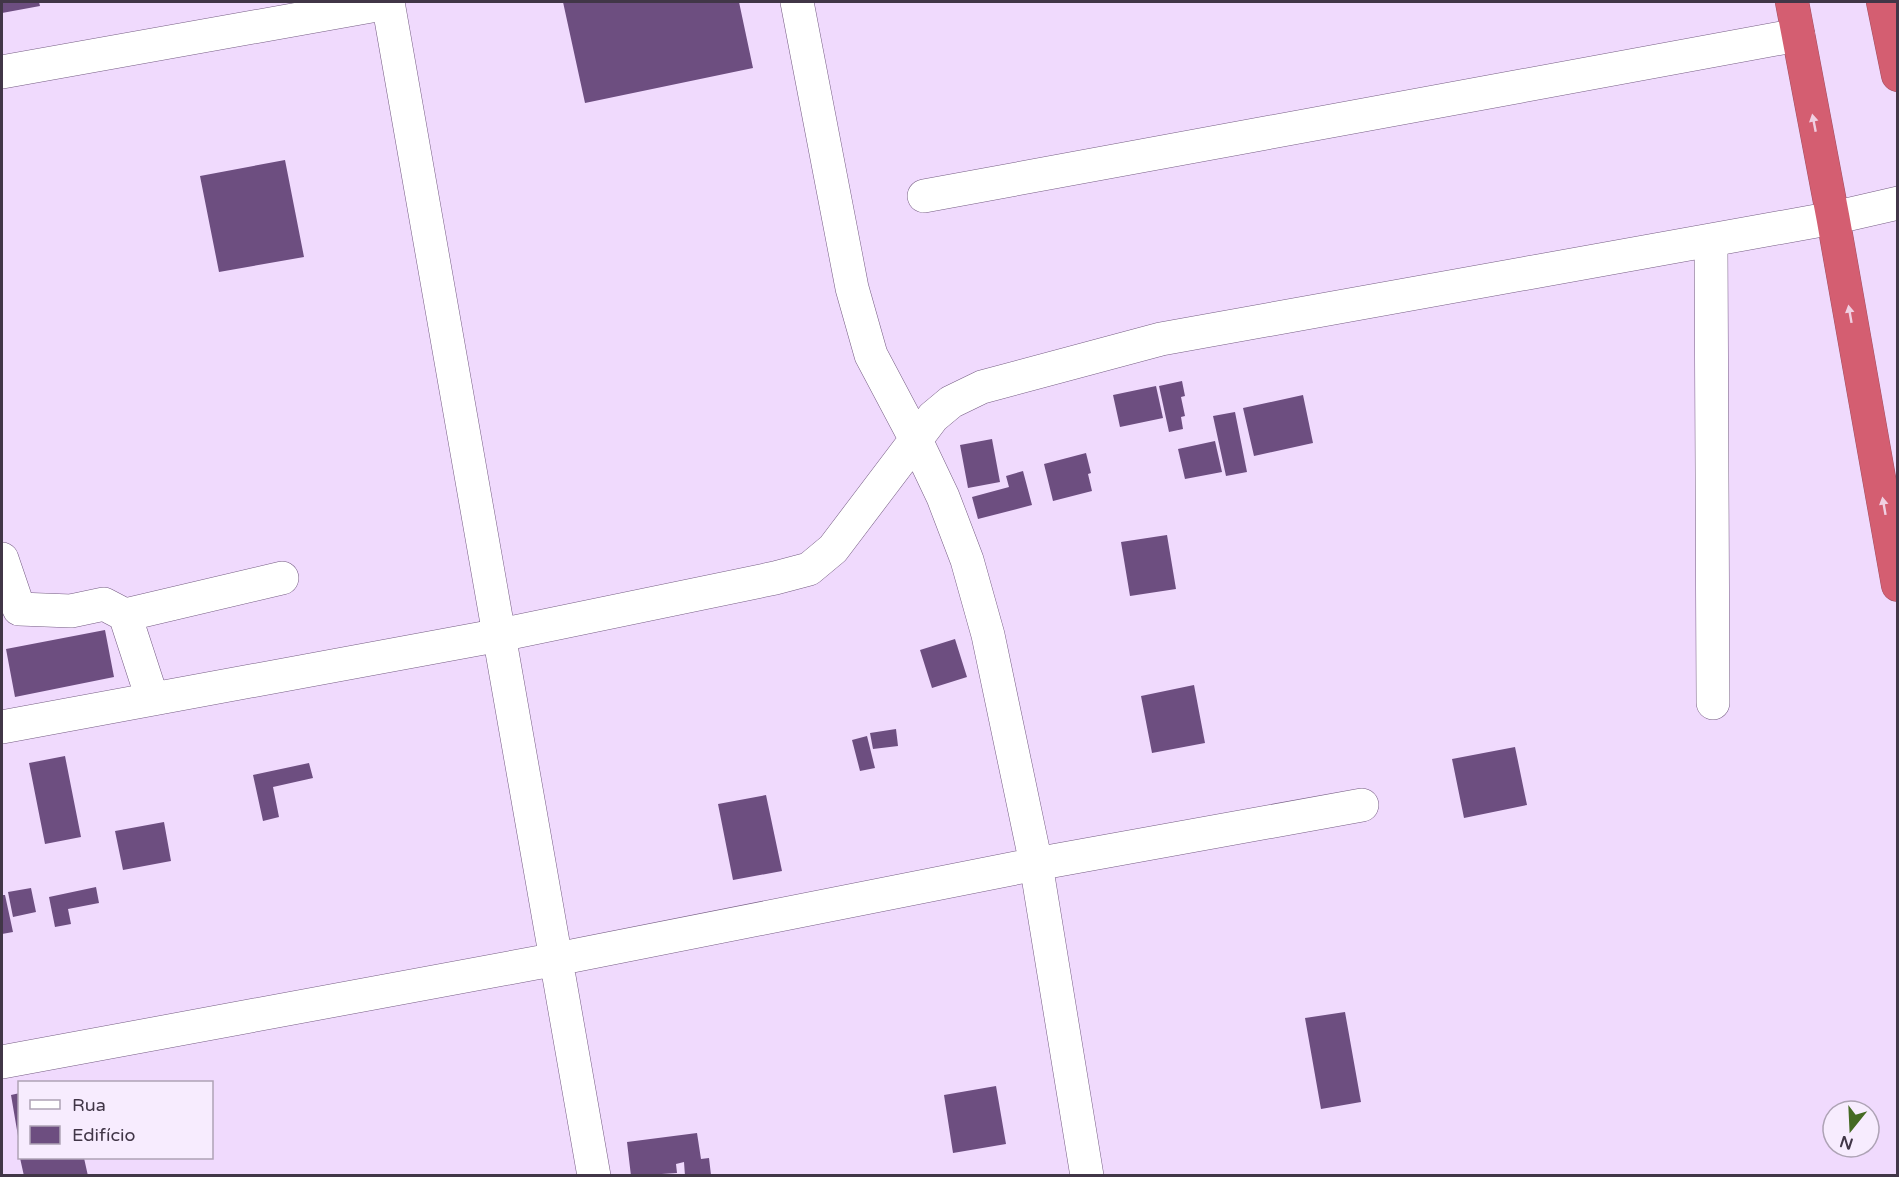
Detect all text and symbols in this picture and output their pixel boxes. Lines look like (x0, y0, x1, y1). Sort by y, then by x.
one-way arrow (1809, 113, 1818, 132)
one-way arrow (1845, 305, 1854, 324)
one-way arrow (1879, 497, 1888, 516)
legend (18, 1081, 213, 1159)
text: Rua (72, 1094, 106, 1116)
north arrow (1821, 1099, 1881, 1159)
text: Edifício (72, 1124, 136, 1146)
text: N (1837, 1131, 1856, 1154)

